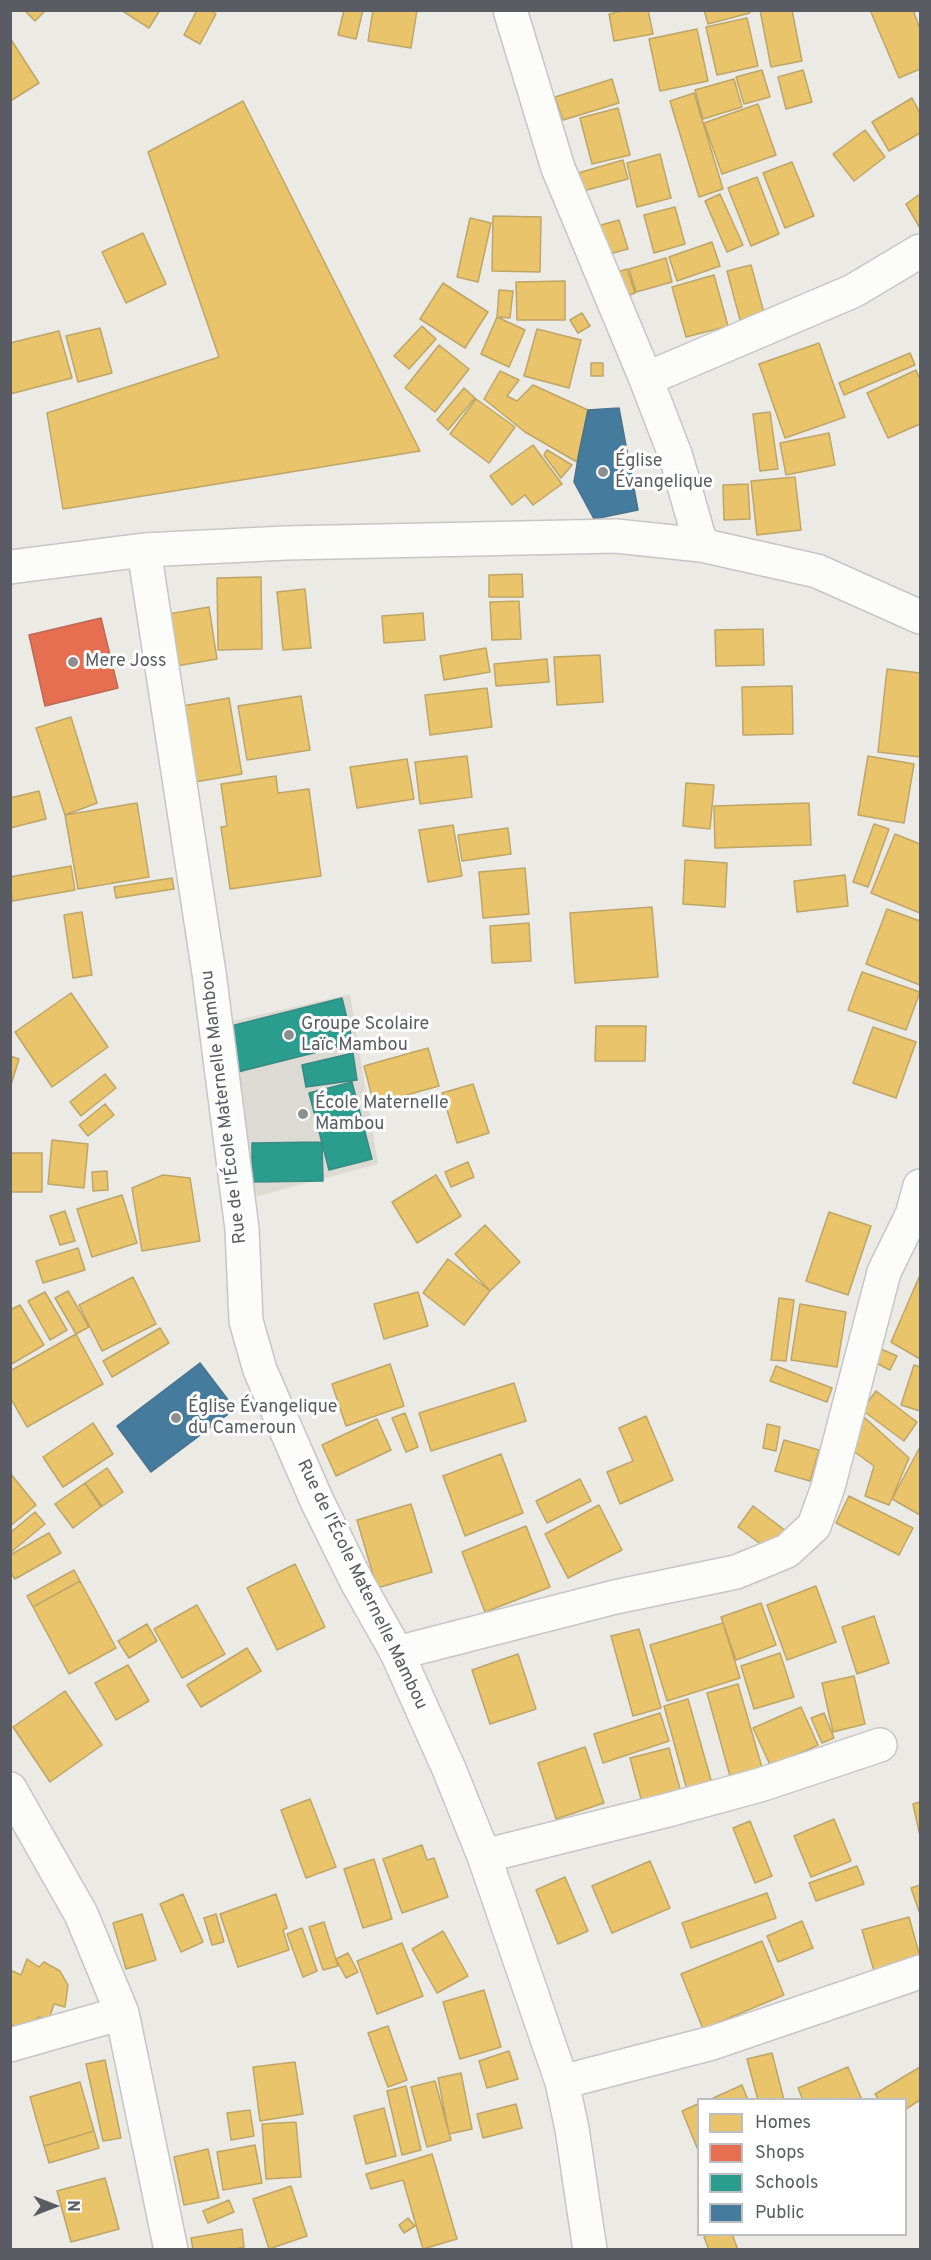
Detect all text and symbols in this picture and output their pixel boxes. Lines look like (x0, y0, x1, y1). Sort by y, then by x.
place label: Église Évangelique (615, 451, 713, 494)
marker: Église Évangelique (596, 465, 610, 479)
place label: Mere Joss (85, 651, 166, 673)
marker: Mere Joss (66, 655, 80, 669)
street label: Rue de l'École Maternelle Mambou (197, 969, 253, 1245)
place label: Groupe Scolaire Laïc Mambou (301, 1014, 429, 1056)
marker: Groupe Scolaire Laïc Mambou (282, 1028, 296, 1042)
place label: École Maternelle Mambou (315, 1093, 449, 1136)
marker: École Maternelle Mambou (296, 1107, 310, 1121)
place label: Église Évangelique du Cameroun (188, 1397, 337, 1440)
marker: Église Évangelique du Cameroun (169, 1411, 183, 1425)
street label: Rue de l'École Maternelle Mambou (291, 1456, 431, 1714)
legend (697, 2098, 907, 2236)
text: Homes (755, 2112, 811, 2135)
text: Shops (755, 2142, 805, 2165)
text: Schools (755, 2172, 818, 2195)
north arrow (24, 2176, 84, 2236)
text: N (62, 2200, 82, 2212)
text: Public (755, 2202, 805, 2225)

